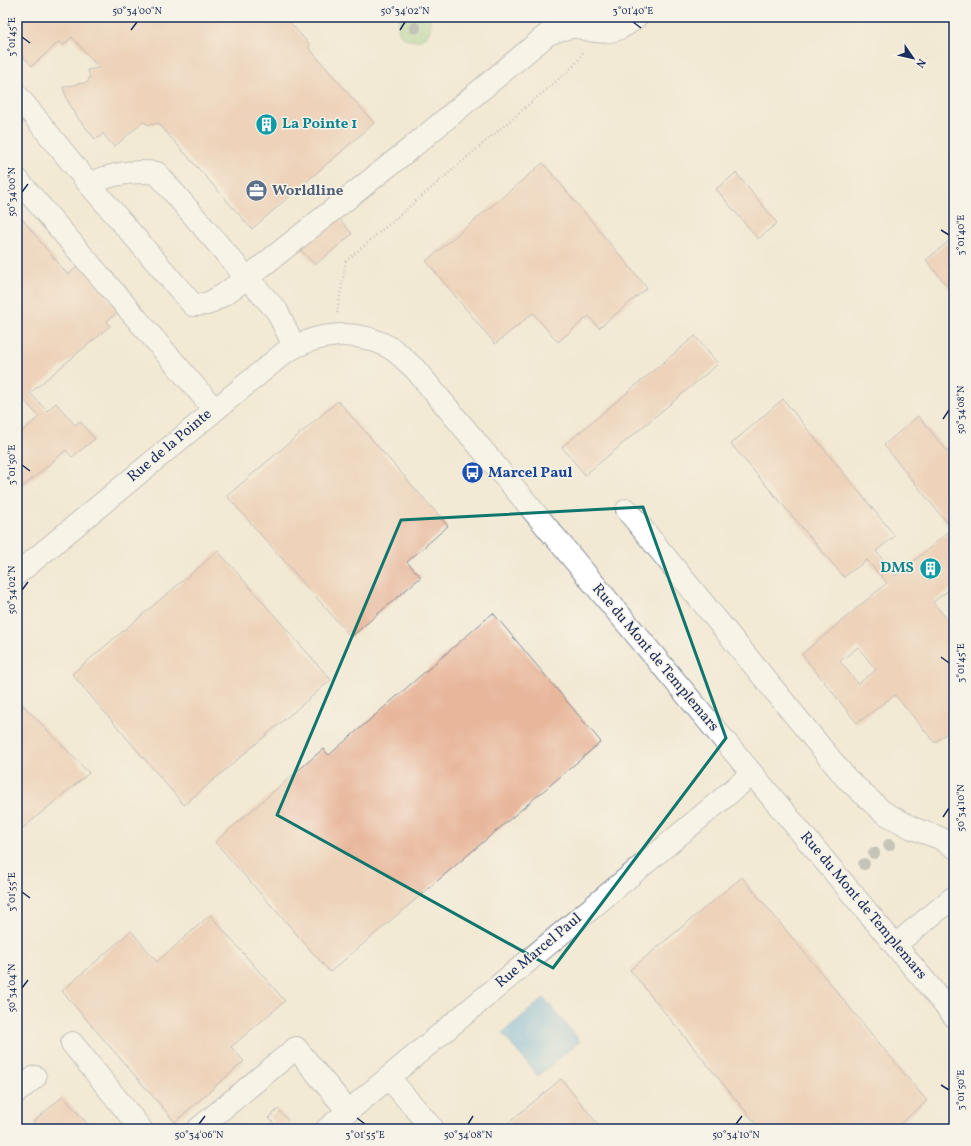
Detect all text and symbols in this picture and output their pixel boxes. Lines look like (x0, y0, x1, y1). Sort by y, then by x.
text: 50°34'00"N (112, 4, 162, 18)
text: 50°34'02"N (381, 4, 430, 18)
text: 3°01'40"E (613, 4, 653, 18)
text: 3°01'45"E (5, 17, 19, 57)
north arrow (893, 38, 933, 78)
text: N (912, 55, 929, 70)
building icon: La Pointe 1 (253, 111, 279, 137)
place label: La Pointe 1 (282, 114, 357, 135)
text: 50°34'00"N (5, 167, 19, 217)
office icon: Worldline (243, 178, 269, 204)
place label: Worldline (272, 181, 344, 202)
text: 3°01'40"E (954, 215, 968, 255)
text: 50°34'08"N (954, 385, 968, 434)
street label: Rue de la Pointe (123, 404, 217, 488)
text: 3°01'50"E (5, 445, 19, 485)
bus stop icon: Marcel Paul (459, 460, 485, 486)
place label: Marcel Paul (488, 463, 573, 484)
building icon: DMS (917, 555, 943, 581)
place label: DMS (880, 558, 914, 579)
text: 50°34'02"N (5, 565, 19, 614)
street label: Rue du Mont de Templemars (587, 579, 723, 737)
text: 3°01'45"E (954, 643, 968, 683)
text: 50°34'10"N (954, 784, 968, 832)
street label: Rue du Mont de Templemars (795, 827, 931, 985)
text: 3°01'55"E (5, 872, 19, 912)
street label: Rue Marcel Paul (491, 909, 587, 993)
text: 50°34'04"N (5, 963, 19, 1013)
text: 3°01'50"E (954, 1070, 968, 1110)
text: 50°34'06"N (175, 1128, 224, 1142)
text: 3°01'55"E (345, 1128, 385, 1142)
text: 50°34'08"N (444, 1128, 493, 1142)
text: 50°34'10"N (712, 1128, 760, 1142)

